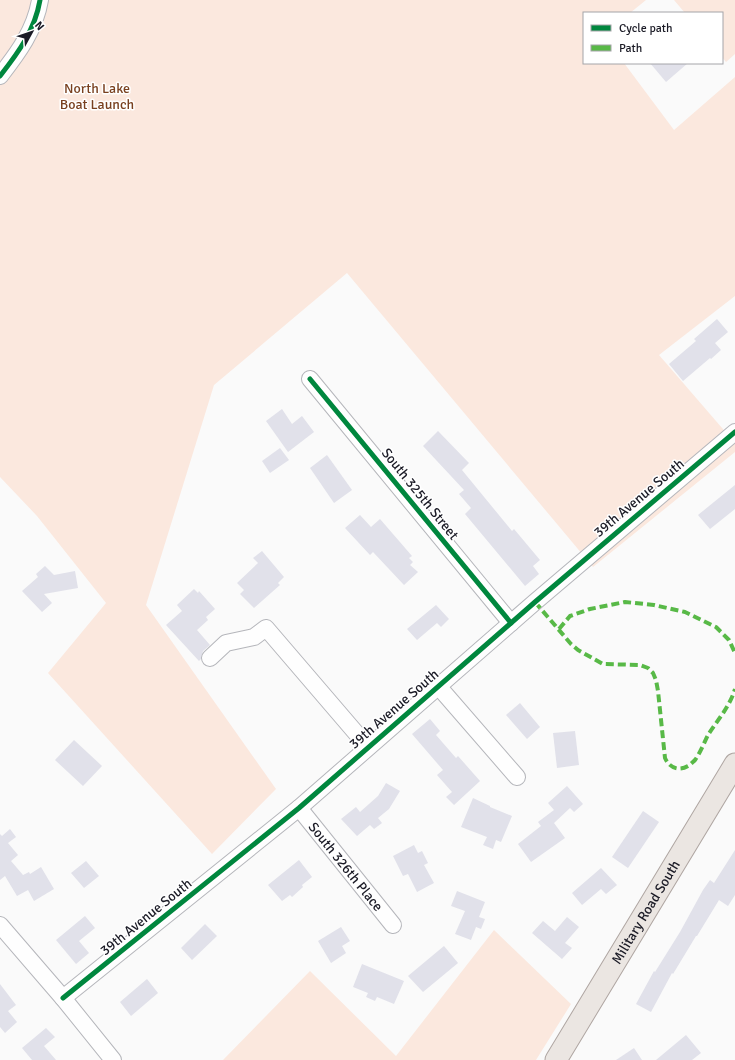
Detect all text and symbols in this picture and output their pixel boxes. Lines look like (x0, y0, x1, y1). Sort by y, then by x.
north arrow (12, 12, 52, 52)
legend (583, 12, 723, 64)
text: N (32, 19, 47, 33)
text: Cycle path (619, 21, 672, 36)
text: Path (619, 41, 642, 56)
park label: North Lake Boat Launch (60, 80, 134, 113)
street label: South 325th Street (378, 445, 462, 543)
street label: 39th Avenue South (590, 455, 688, 541)
street label: 39th Avenue South (346, 666, 442, 752)
street label: South 326th Place (305, 819, 387, 914)
street label: Military Road South (608, 857, 683, 967)
street label: 39th Avenue South (97, 875, 195, 959)

